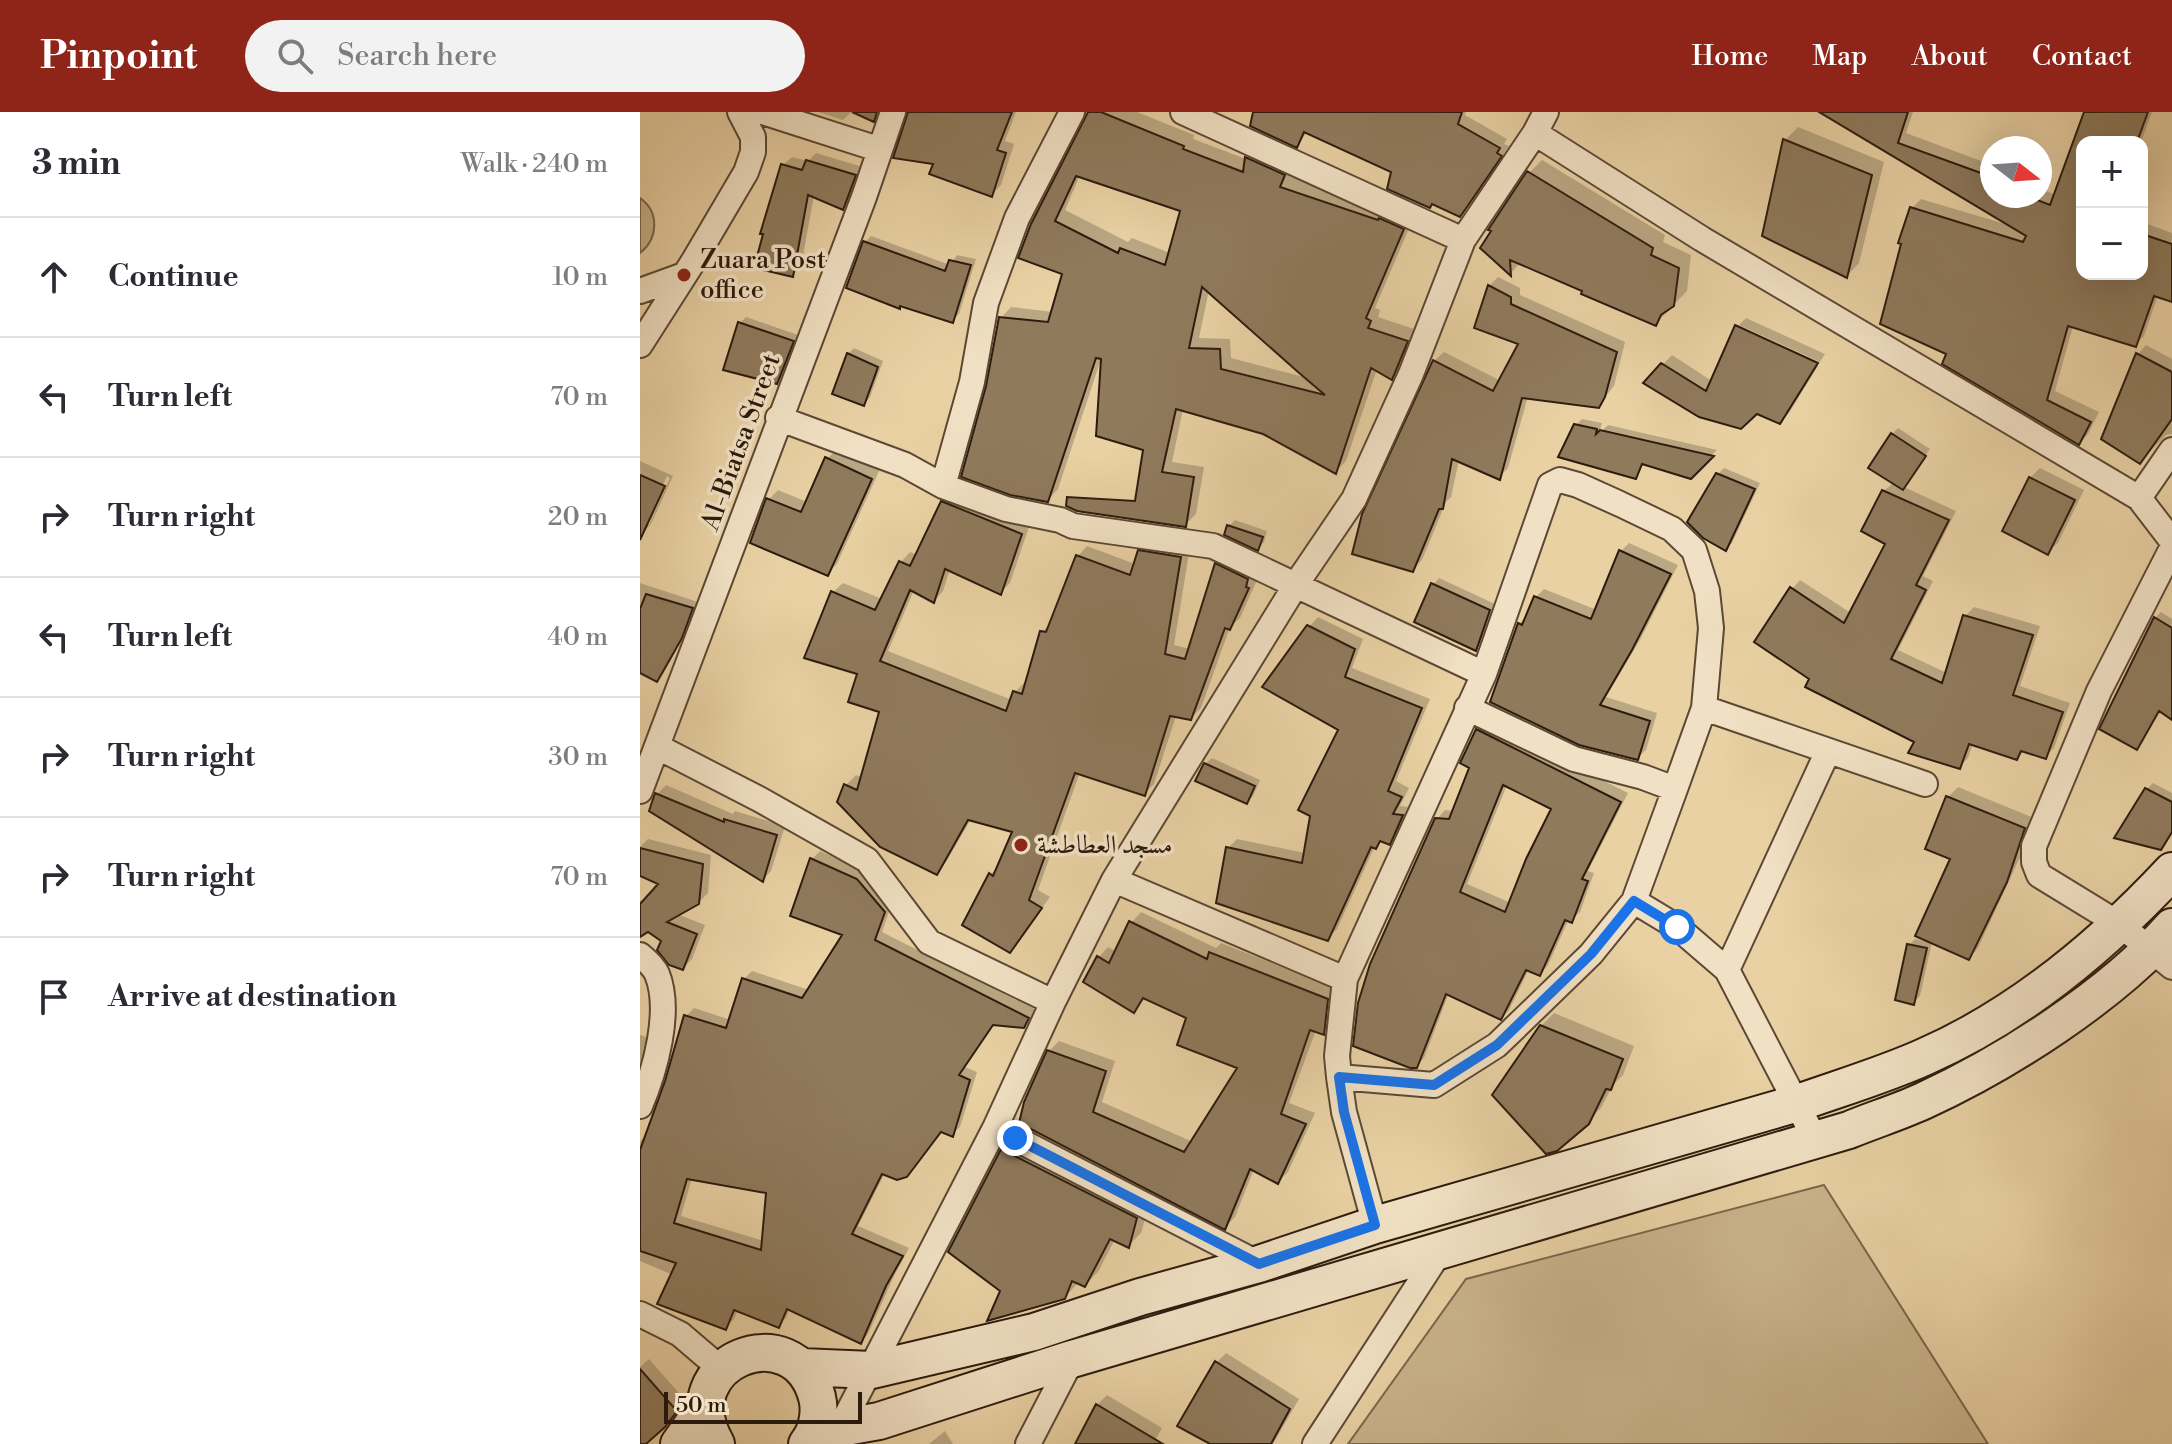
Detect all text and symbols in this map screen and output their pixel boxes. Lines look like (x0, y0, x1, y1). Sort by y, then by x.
search box (245, 20, 805, 92)
text: Pinpoint (40, 33, 197, 80)
icon: search (273, 34, 317, 78)
text: Search here (337, 37, 497, 75)
text: Home (1692, 39, 1768, 74)
text: Map (1812, 39, 1867, 74)
text: About (1911, 39, 1988, 74)
text: Contact (2032, 39, 2132, 74)
north arrow (1980, 136, 2052, 208)
map controls (2076, 136, 2148, 280)
button: + (2076, 136, 2148, 208)
text: 3 min (32, 143, 121, 185)
text: Walk · 240 m (461, 148, 608, 180)
button: − (2076, 208, 2148, 280)
place label: Zuara Post office (700, 244, 826, 306)
icon: ahead (32, 255, 76, 299)
text: Continue (108, 258, 239, 296)
text: 10 m (552, 261, 608, 293)
marker: Zuara Post office (675, 266, 693, 284)
street label: Al-Biatsa Street (694, 349, 788, 536)
icon: left (32, 375, 76, 419)
text: Turn left (108, 378, 232, 416)
text: 70 m (550, 381, 608, 413)
icon: right (32, 495, 76, 539)
text: Turn right (108, 498, 255, 536)
text: 20 m (548, 501, 608, 533)
icon: left (32, 615, 76, 659)
text: Turn left (108, 618, 232, 656)
text: 40 m (547, 621, 608, 653)
icon: right (32, 735, 76, 779)
text: Turn right (108, 738, 255, 776)
text: 30 m (548, 741, 608, 773)
place label: مسجد العطاطشة (1037, 829, 1173, 861)
marker: مسجد العطاطشة (1012, 836, 1030, 854)
icon: right (32, 855, 76, 899)
text: Turn right (108, 858, 255, 896)
text: 70 m (550, 861, 608, 893)
route start (1659, 909, 1695, 945)
icon: arrive (32, 975, 76, 1019)
text: Arrive at destination (108, 978, 397, 1016)
route end (997, 1120, 1033, 1156)
scale bar (664, 1388, 862, 1424)
text: 50 m (676, 1392, 727, 1419)

